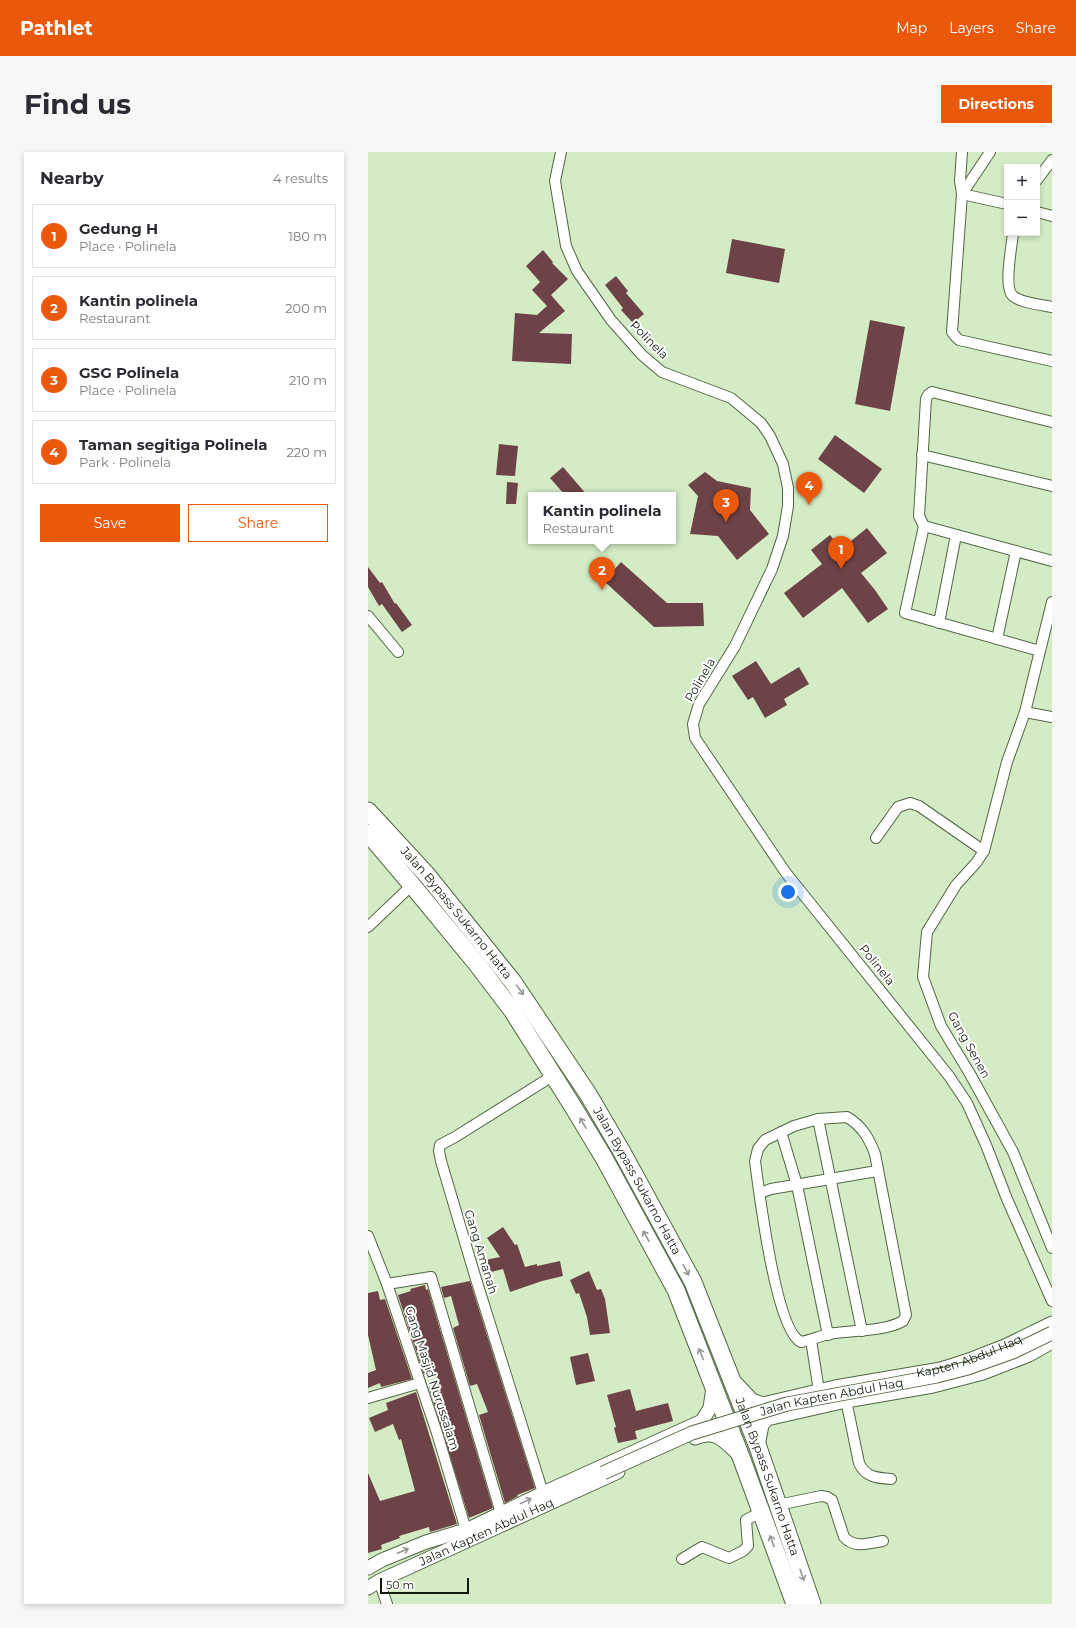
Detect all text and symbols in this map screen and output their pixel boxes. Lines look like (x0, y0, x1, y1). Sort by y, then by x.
text: Pathlet (20, 17, 93, 40)
text: Map (896, 19, 927, 37)
text: Layers (949, 19, 994, 37)
text: Share (1016, 19, 1056, 37)
button: Directions (941, 85, 1052, 123)
text: Find us (24, 87, 131, 121)
map controls (1004, 164, 1040, 236)
button: + (1004, 164, 1040, 200)
text: Nearby (40, 168, 104, 188)
text: 4 results (273, 170, 328, 186)
button: − (1004, 200, 1040, 236)
text: Gedung H (79, 219, 158, 238)
text: 1 (51, 228, 57, 244)
text: 180 m (288, 228, 327, 244)
text: Place · Polinela (79, 238, 177, 254)
text: Kantin polinela (79, 291, 198, 310)
text: 2 (50, 300, 58, 316)
text: 200 m (285, 300, 327, 316)
text: Restaurant (79, 310, 150, 326)
street label: Polinela (627, 317, 672, 362)
text: GSG Polinela (79, 363, 179, 382)
text: 3 (50, 372, 58, 388)
text: 210 m (289, 372, 327, 388)
text: Place · Polinela (79, 382, 177, 398)
text: Taman segitiga Polinela (79, 435, 268, 454)
text: 4 (50, 444, 58, 460)
text: 220 m (286, 444, 327, 460)
text: Park · Polinela (79, 454, 171, 470)
pin: 4 (796, 472, 822, 505)
pin: 3 (713, 489, 739, 522)
popup (528, 492, 676, 544)
text: Kantin polinela (542, 501, 662, 520)
button: Save (40, 504, 180, 542)
button: Share (188, 504, 328, 542)
text: Restaurant (542, 520, 614, 536)
pin: 1 (828, 536, 854, 569)
pin: 2 (589, 557, 615, 590)
street label: Polinela (681, 655, 718, 704)
street label: Jalan Bypass Sukarno Hatta (397, 843, 516, 982)
your location (778, 882, 798, 902)
street label: Polinela (856, 941, 898, 988)
one-way arrow (515, 985, 524, 996)
street label: Gang Senen (945, 1009, 994, 1081)
street label: Jalan Bypass Sukarno Hatta (590, 1103, 685, 1257)
one-way arrow (579, 1118, 587, 1129)
street label: Gang Amanah (462, 1208, 501, 1296)
one-way arrow (642, 1231, 650, 1243)
one-way arrow (683, 1264, 690, 1276)
street label: Gang Masjid Nurussalam (402, 1304, 463, 1452)
street label: Kapten Abdul Haq (915, 1331, 1024, 1380)
one-way arrow (697, 1348, 705, 1360)
street label: Jalan Kapten Abdul Haq (757, 1374, 904, 1419)
street label: Jalan Bypass Sukarno Hatta (732, 1395, 803, 1558)
street label: Jalan Kapten Abdul Haq (416, 1495, 556, 1569)
one-way arrow (520, 1497, 532, 1504)
one-way arrow (768, 1535, 775, 1548)
one-way arrow (397, 1547, 409, 1555)
one-way arrow (799, 1568, 806, 1581)
scale bar (380, 1576, 469, 1595)
text: 50 m (386, 1578, 414, 1592)

